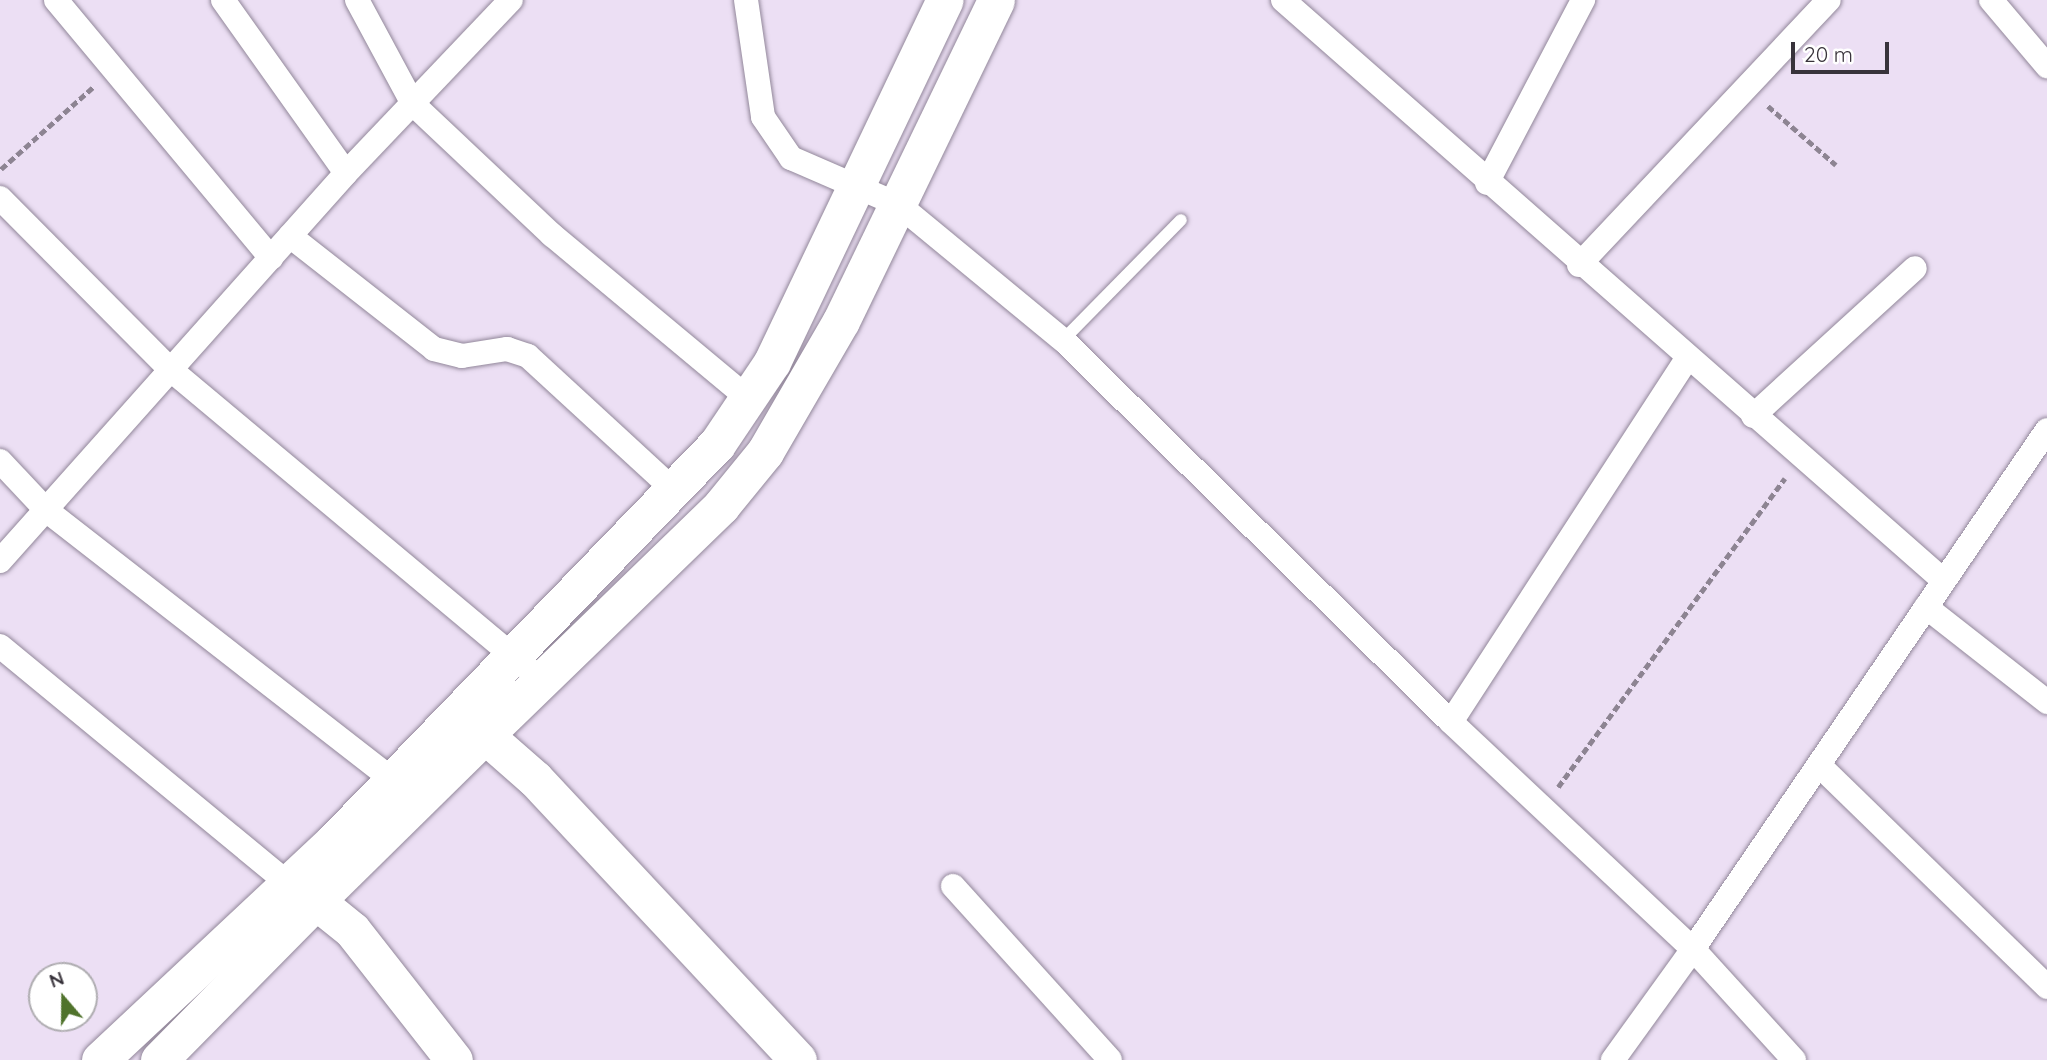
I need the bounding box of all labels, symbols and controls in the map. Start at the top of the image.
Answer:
scale bar [1795,28,1893,72]
text: 20 m [1804,41,1853,67]
north arrow [28,962,98,1032]
text: N [46,965,67,993]

